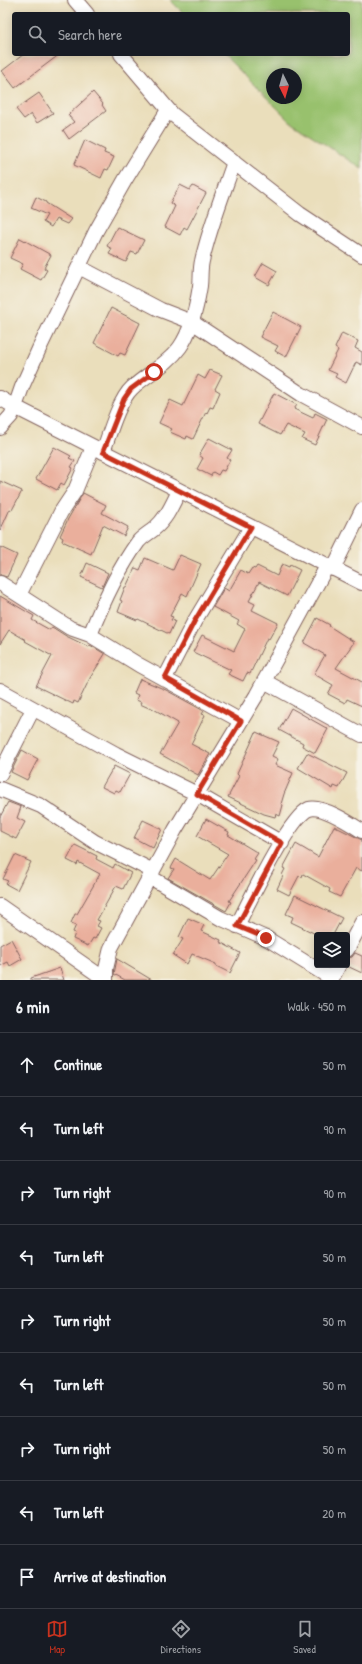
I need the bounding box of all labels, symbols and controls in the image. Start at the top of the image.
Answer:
search box [12,12,350,56]
icon: search [26,23,48,45]
text: Search here [58,24,122,45]
north arrow [266,68,302,104]
route start [145,363,163,381]
route end [257,929,275,947]
map controls [314,932,350,968]
button: layers [314,932,350,968]
text: 6 min [16,995,50,1018]
text: Walk · 450 m [287,997,346,1015]
icon: ahead [16,1054,38,1076]
text: Continue [54,1054,102,1075]
text: 50 m [323,1056,346,1074]
icon: left [16,1118,38,1140]
text: Turn left [54,1118,104,1139]
text: 90 m [324,1120,346,1138]
icon: right [16,1182,38,1204]
text: Turn right [54,1182,110,1203]
text: 90 m [324,1184,346,1202]
icon: left [16,1246,38,1268]
text: Turn left [54,1246,104,1267]
text: 50 m [323,1248,346,1266]
icon: right [16,1310,38,1332]
text: Turn right [54,1310,110,1331]
text: 50 m [323,1312,346,1330]
icon: left [16,1374,38,1396]
text: Turn left [54,1374,104,1395]
text: 50 m [323,1376,346,1394]
icon: right [16,1438,38,1460]
text: Turn right [54,1438,110,1459]
text: 50 m [323,1440,346,1458]
icon: left [16,1502,38,1524]
text: Turn left [54,1502,104,1523]
text: 20 m [322,1504,346,1522]
icon: arrive [16,1566,38,1588]
text: Arrive at destination [54,1566,166,1587]
tab: Map [46,1618,68,1656]
tab: Directions [161,1618,201,1656]
tab: Saved [293,1618,316,1656]

